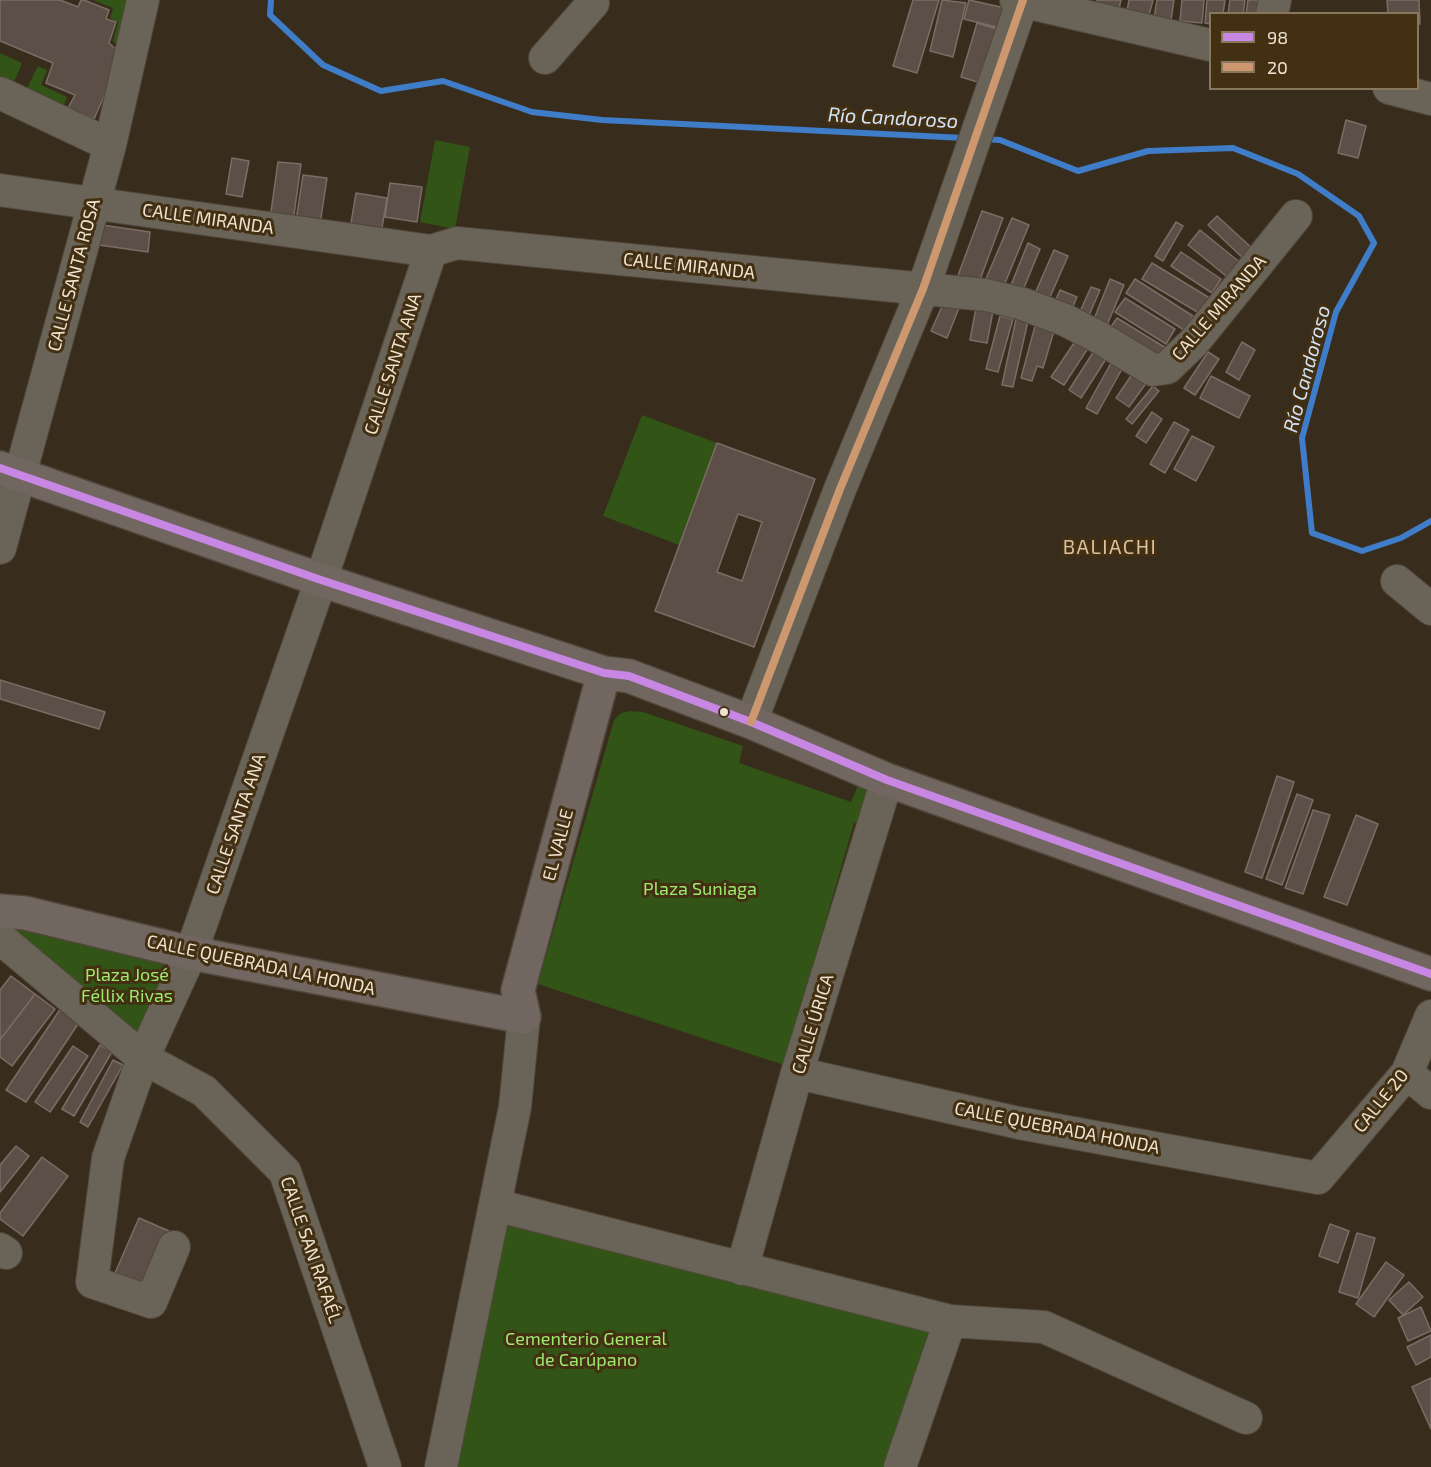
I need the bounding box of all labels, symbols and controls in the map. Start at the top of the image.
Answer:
legend [1209,12,1419,90]
text: 98 [1267,26,1288,48]
text: 20 [1267,56,1288,78]
water label: Río Candoroso [827,103,959,133]
street label: CALLE SANTA ROSA [43,196,105,354]
street label: CALLE MIRANDA [141,199,275,239]
street label: CALLE MIRANDA [622,248,756,284]
street label: CALLE MIRANDA [1167,251,1271,365]
street label: CALLE SANTA ANA [360,290,426,438]
water label: Río Candoroso [1279,303,1335,435]
district label: BALIACHI [1063,535,1157,559]
unlabelled marker [718,706,730,718]
street label: CALLE SANTA ANA [202,751,270,897]
street label: EL VALLE [538,807,578,883]
park label: Plaza Suniaga [643,878,757,900]
street label: CALLE QUEBRADA LA HONDA [145,930,377,1000]
park label: Plaza José Féllix Rivas [81,964,173,1006]
street label: CALLE ÚRICA [788,971,838,1077]
street label: CALLE 20 [1349,1065,1413,1137]
street label: CALLE QUEBRADA HONDA [953,1098,1161,1158]
street label: CALLE SAN RAFAÉL [276,1174,346,1326]
park label: Cementerio General de Carúpano [505,1328,667,1370]

